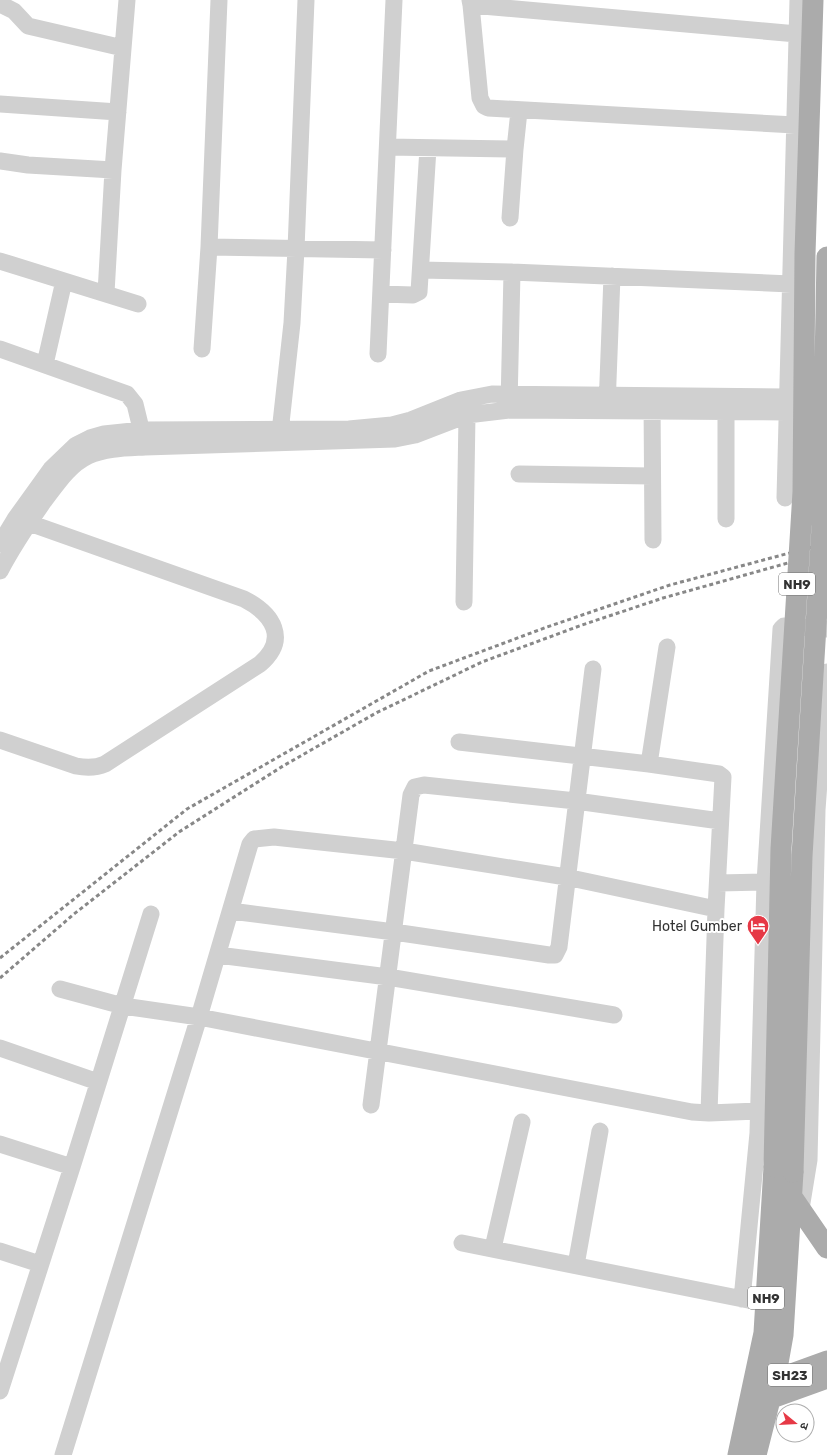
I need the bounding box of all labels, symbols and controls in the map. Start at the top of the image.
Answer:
road number: NH9 [779,573,815,595]
hotel icon: Hotel Gumber [745,913,771,946]
place label: Hotel Gumber [652,918,743,935]
road number: NH9 [748,1287,784,1309]
road number: SH23 [768,1364,812,1386]
north arrow [775,1403,815,1443]
text: उ [797,1421,811,1432]

